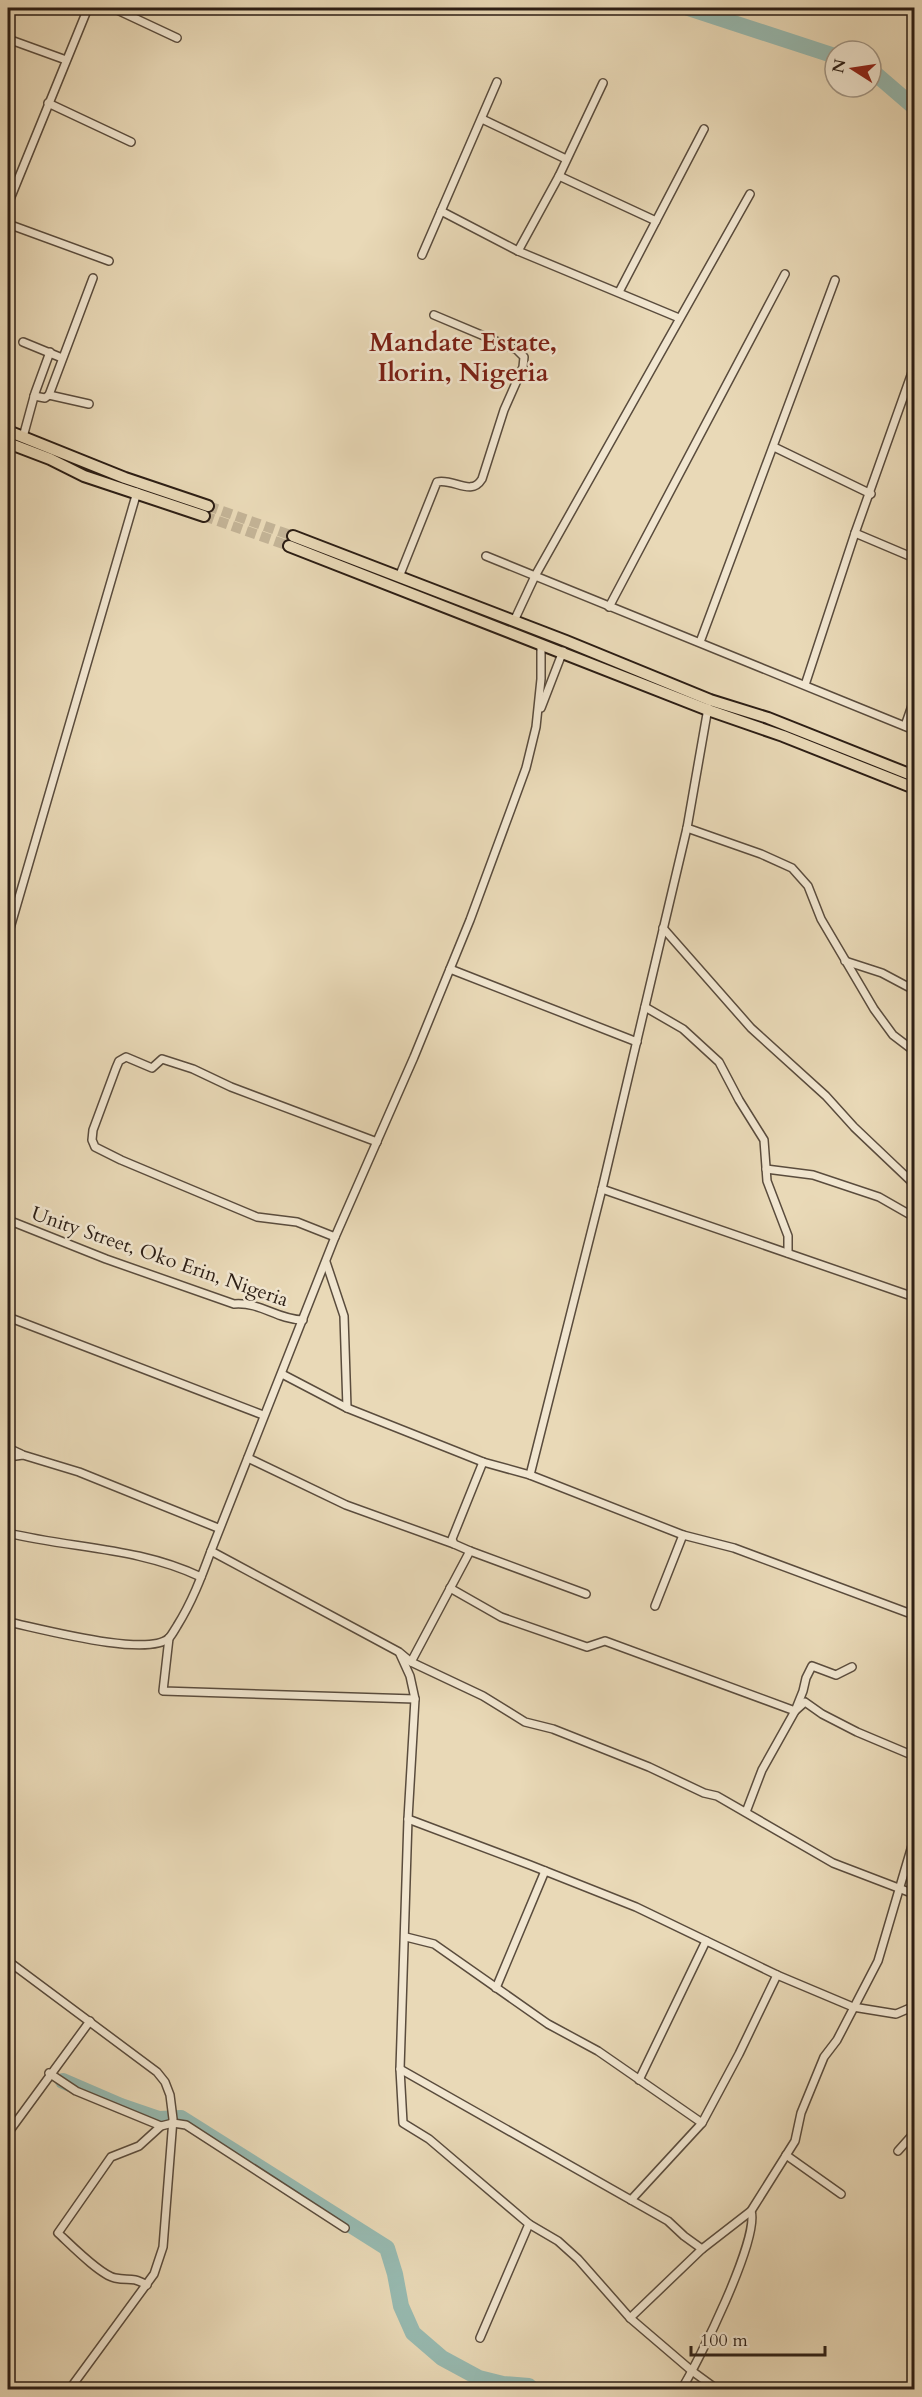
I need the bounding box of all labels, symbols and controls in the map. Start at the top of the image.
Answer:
north arrow [823,39,883,99]
text: N [827,57,852,75]
district label: Mandate Estate, Ilorin, Nigeria [369,325,557,390]
street label: Unity Street, Oko Erin, Nigeria [28,1200,292,1313]
scale bar [691,2319,824,2357]
text: 100 m [700,2328,748,2353]

